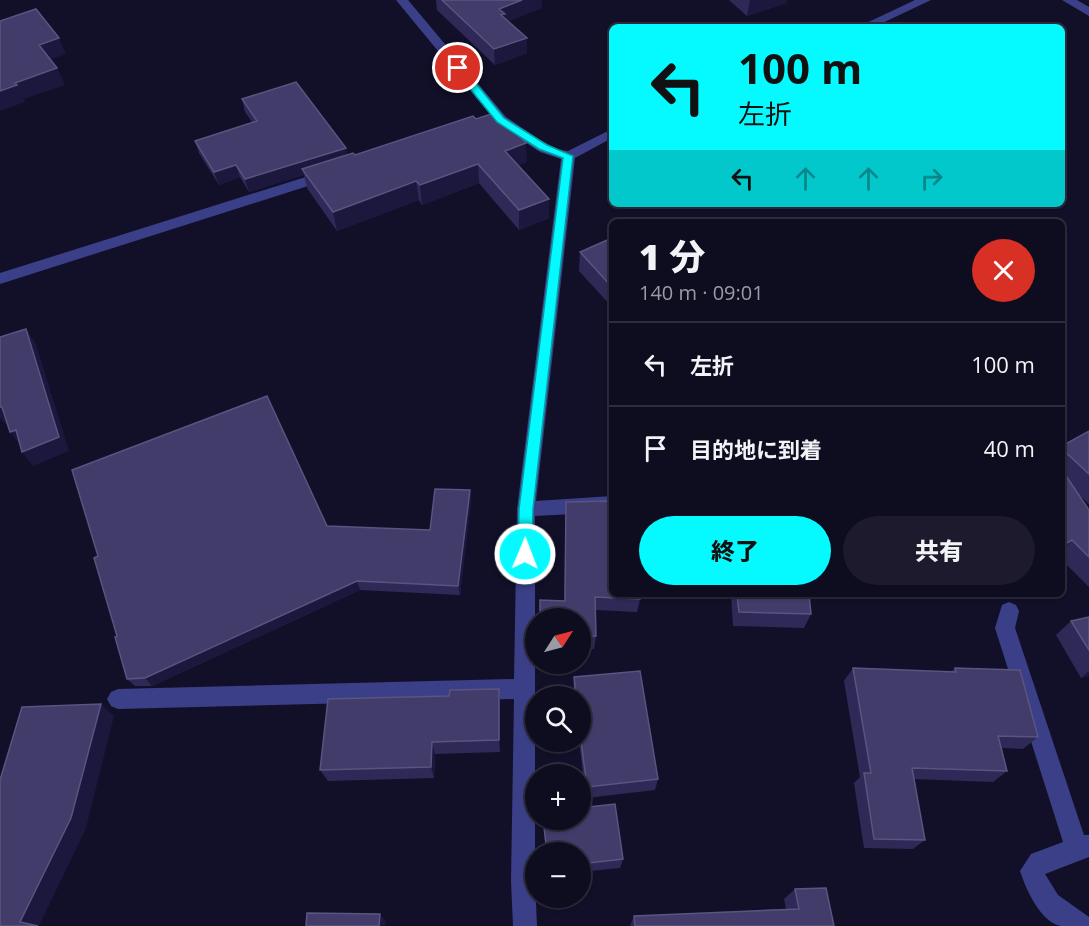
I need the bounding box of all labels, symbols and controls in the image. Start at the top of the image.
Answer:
text: 100 m [738,39,862,96]
pin [432,42,483,93]
icon: left [639,48,717,126]
icon: arrive [441,51,474,84]
text: 左折 [738,95,792,132]
icon: left [726,162,759,195]
icon: ahead [789,162,822,195]
icon: ahead [852,162,885,195]
icon: right [915,162,948,195]
text: 1 分 [639,232,705,281]
button: close [972,239,1035,302]
text: 140 m · 09:01 [639,279,764,306]
icon: left [639,348,672,381]
text: 100 m [971,349,1035,379]
text: 左折 [690,350,734,380]
icon: arrive [639,432,672,465]
text: 40 m [984,433,1035,463]
text: 目的地に到着 [690,434,822,464]
button: 終了 [639,516,831,585]
button: 共有 [843,516,1035,585]
position arrow [493,522,557,586]
north arrow [525,608,591,674]
map controls [525,608,591,908]
button: search [525,686,591,752]
button: + [525,764,591,830]
button: − [525,842,591,908]

